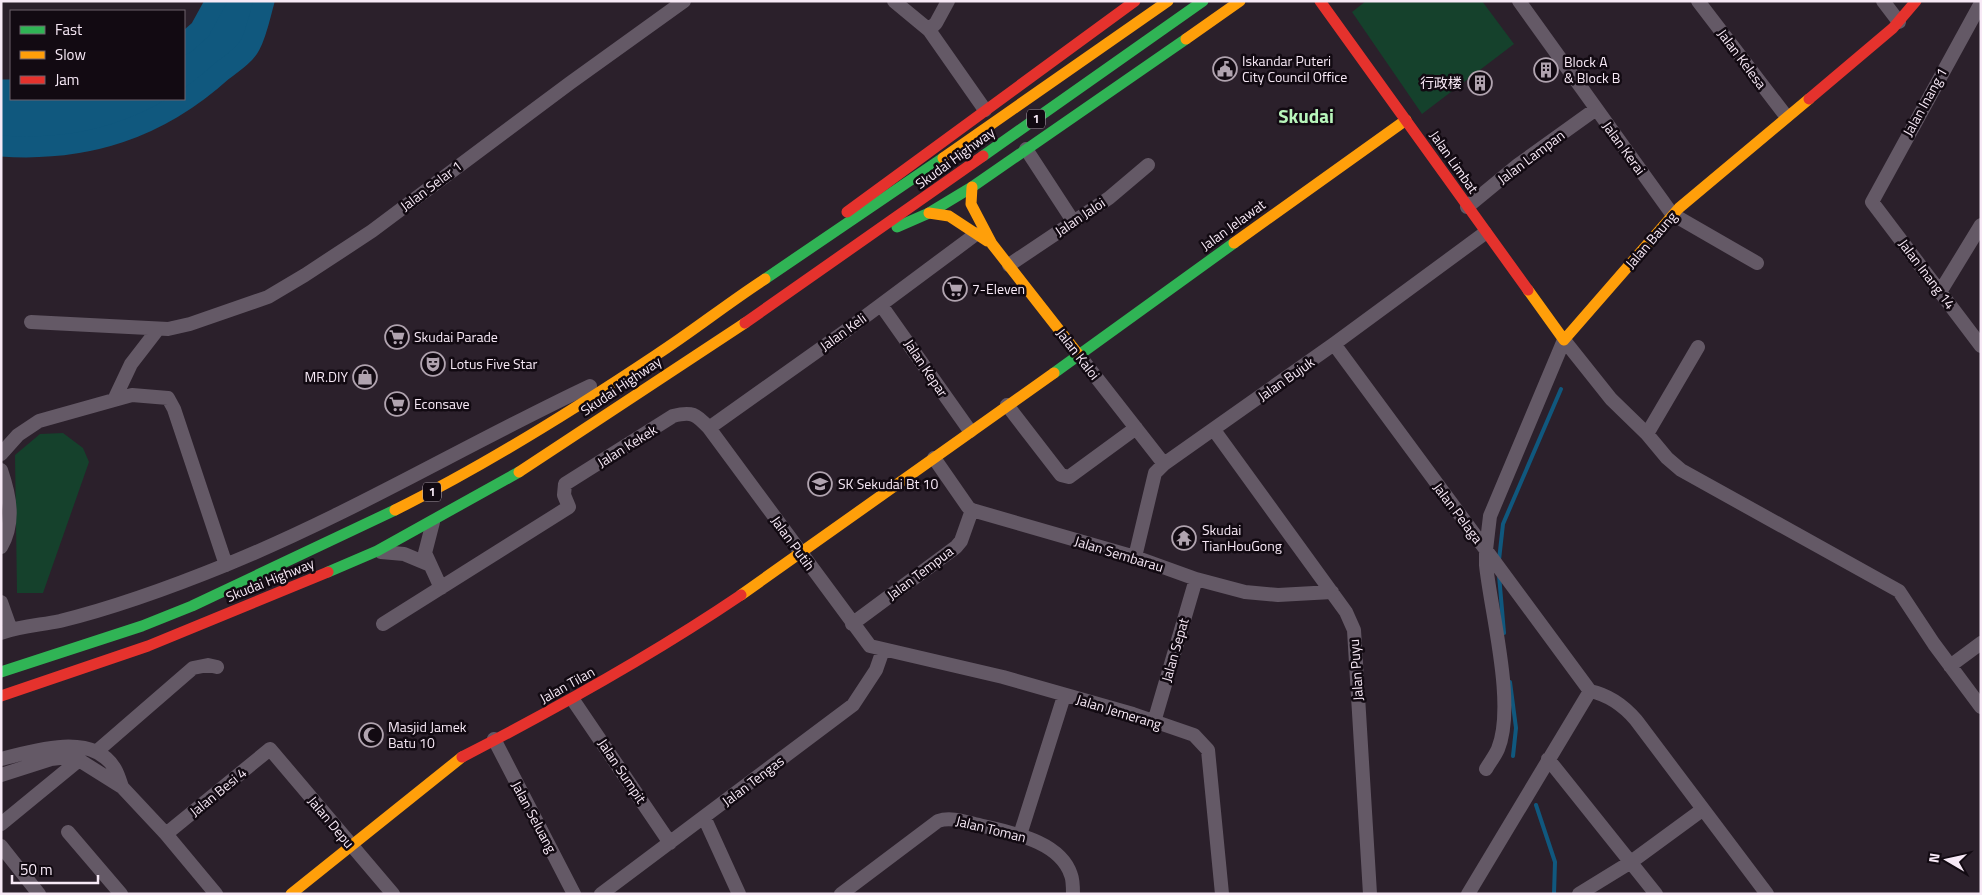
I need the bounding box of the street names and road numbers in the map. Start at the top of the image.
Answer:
street label: Jalan Kelesa [1713,24,1772,93]
street label: Jalan Inang 1 [1897,64,1952,140]
road number: 1 [1027,110,1045,128]
street label: Jalan Kerai [1598,117,1651,179]
street label: Skudai Highway [911,121,999,194]
street label: Jalan Lampan [1493,124,1569,189]
street label: Jalan Limbat [1425,126,1484,198]
street label: Jalan Selar 1 [395,155,466,216]
street label: Jalan Jaloi [1050,192,1109,241]
street label: Jalan Jelawat [1196,194,1270,255]
street label: Jalan Baung [1620,206,1681,273]
street label: Jalan Inang 14 [1894,234,1961,313]
street label: Jalan Keli [815,308,870,356]
street label: Jalan Kaloi [1051,323,1105,384]
street label: Jalan Kepar [899,335,954,401]
street label: Skudai Highway [576,351,666,421]
street label: Jalan Bujuk [1253,351,1319,406]
street label: Jalan Kekek [593,419,661,472]
street label: Jalan Pelaga [1428,478,1488,548]
road number: 1 [423,482,441,502]
street label: Jalan Putih [766,511,820,574]
street label: Jalan Sembarau [1072,530,1166,577]
street label: Jalan Tempua [882,541,957,605]
street label: Skudai Highway [222,552,317,607]
street label: Jalan Sepat [1155,615,1194,684]
street label: Jalan Puyu [1343,638,1368,702]
street label: Jalan Tilan [535,661,598,708]
street label: Jalan Jemerang [1074,689,1164,734]
street label: Jalan Sumpit [593,734,652,807]
street label: Jalan Tengas [717,750,788,811]
street label: Jalan Besi 4 [185,762,251,821]
street label: Jalan Seluang [507,777,562,857]
street label: Jalan Depu [303,791,360,852]
street label: Jalan Toman [954,810,1028,847]

